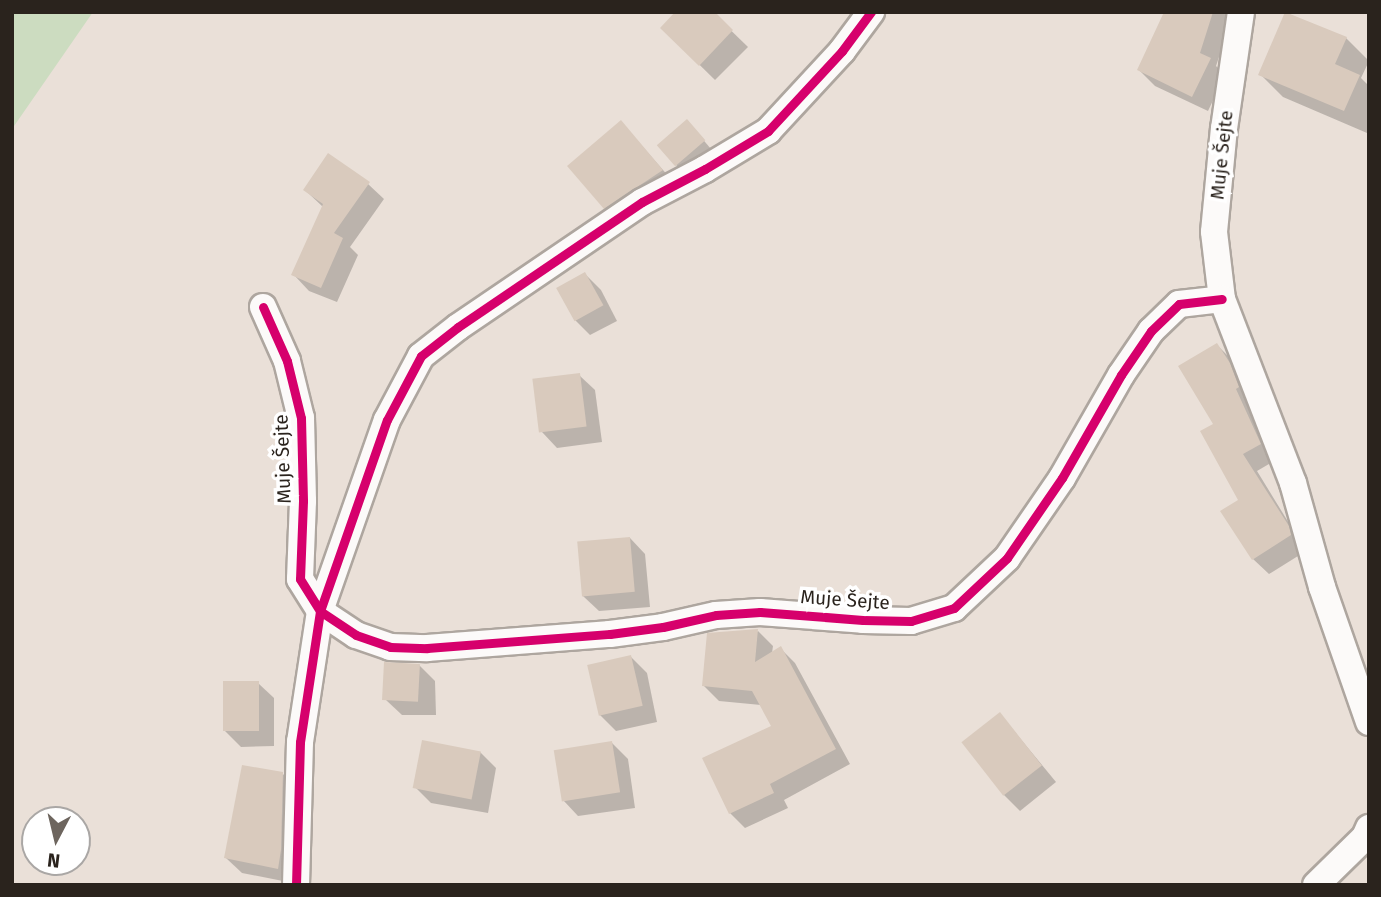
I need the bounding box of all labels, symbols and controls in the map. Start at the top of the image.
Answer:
street label: Muje Šejte [1206,109,1238,201]
street label: Muje Šejte [270,414,296,504]
street label: Muje Šejte [800,586,890,614]
north arrow [21,806,91,876]
text: N [46,848,61,873]

